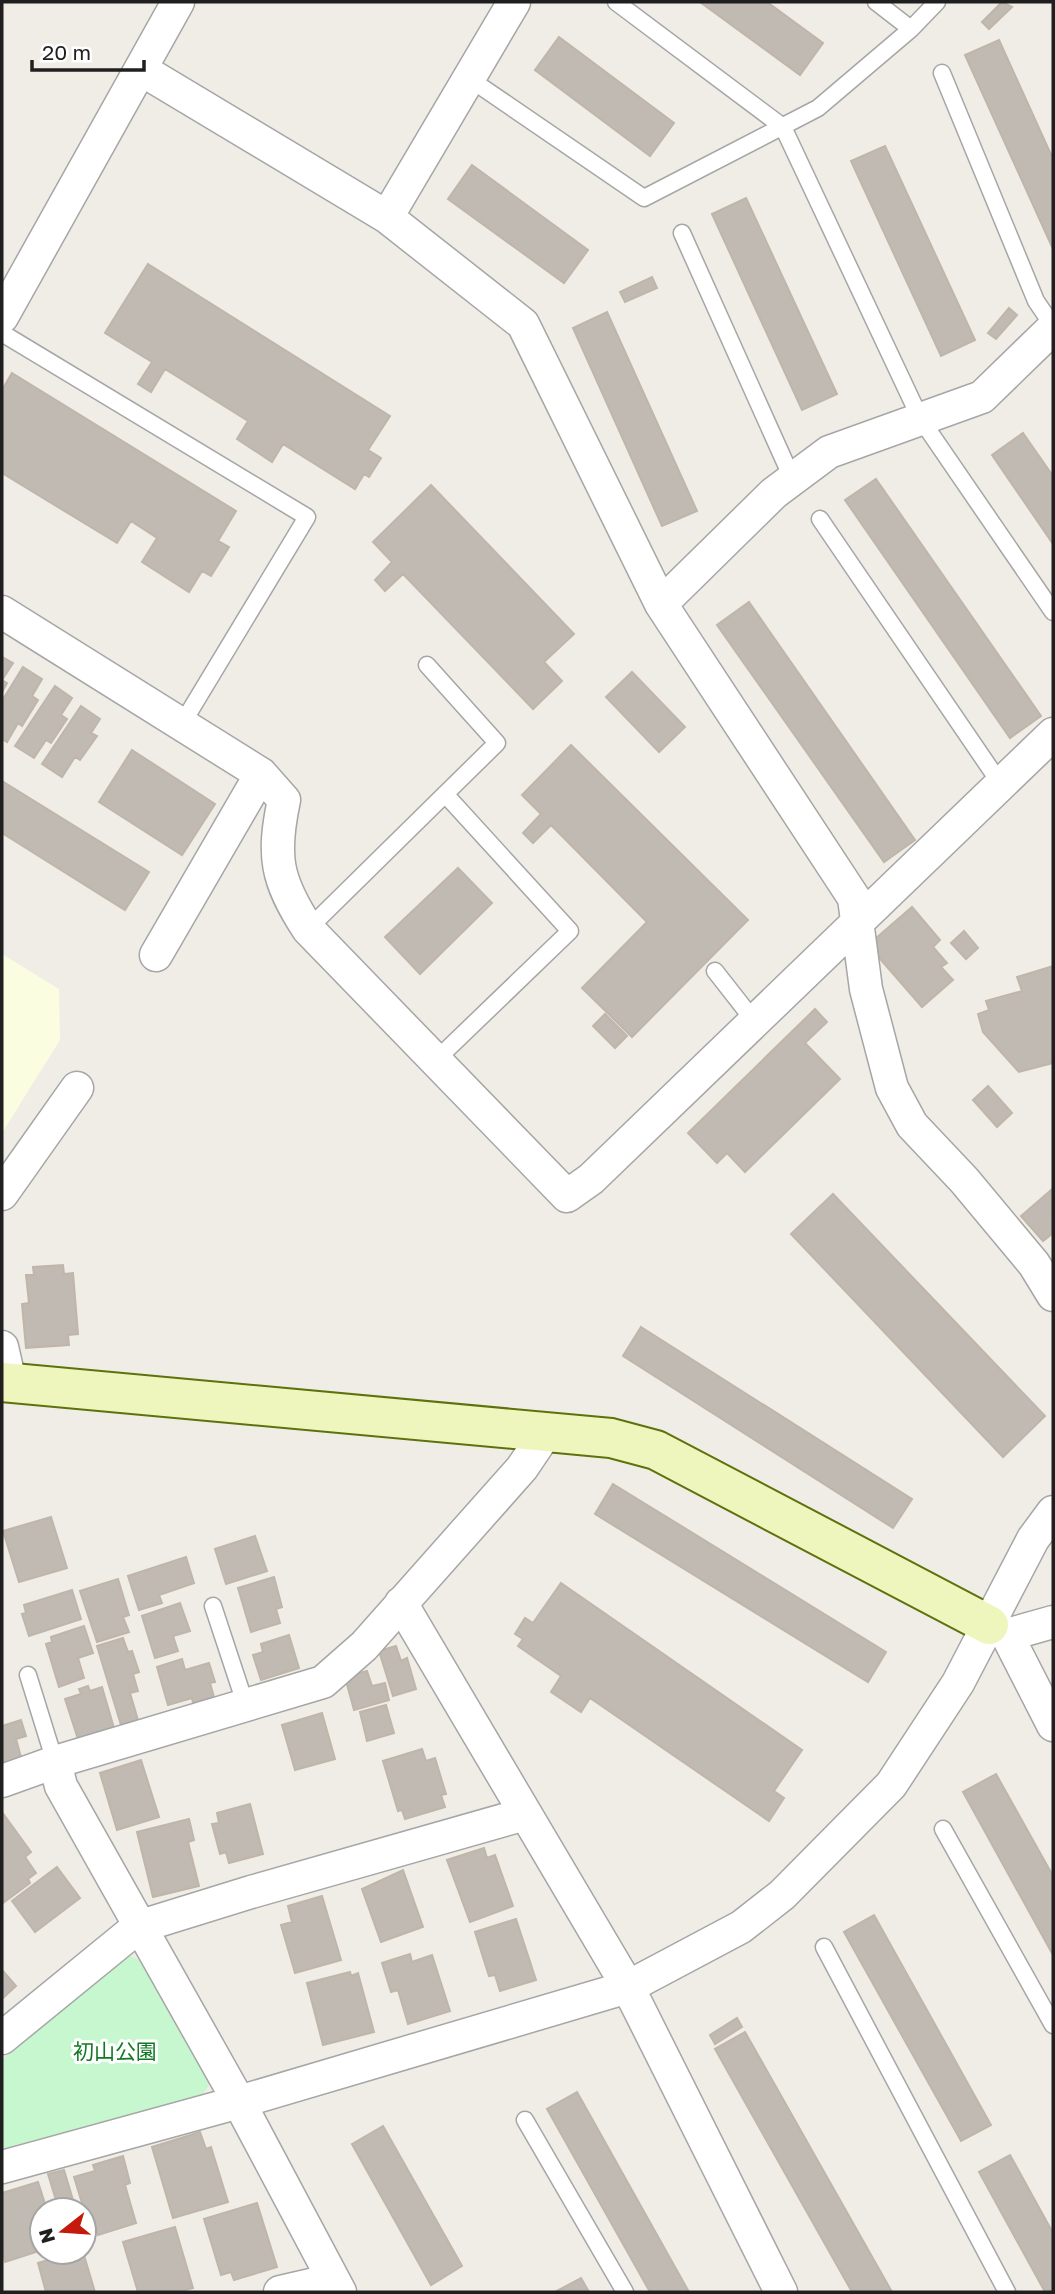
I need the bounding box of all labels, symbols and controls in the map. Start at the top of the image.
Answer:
scale bar [32,28,144,72]
text: 20 m [42,39,91,65]
park label: 初山公園 [73,2038,157,2064]
north arrow [28,2196,98,2266]
text: N [33,2226,59,2246]

